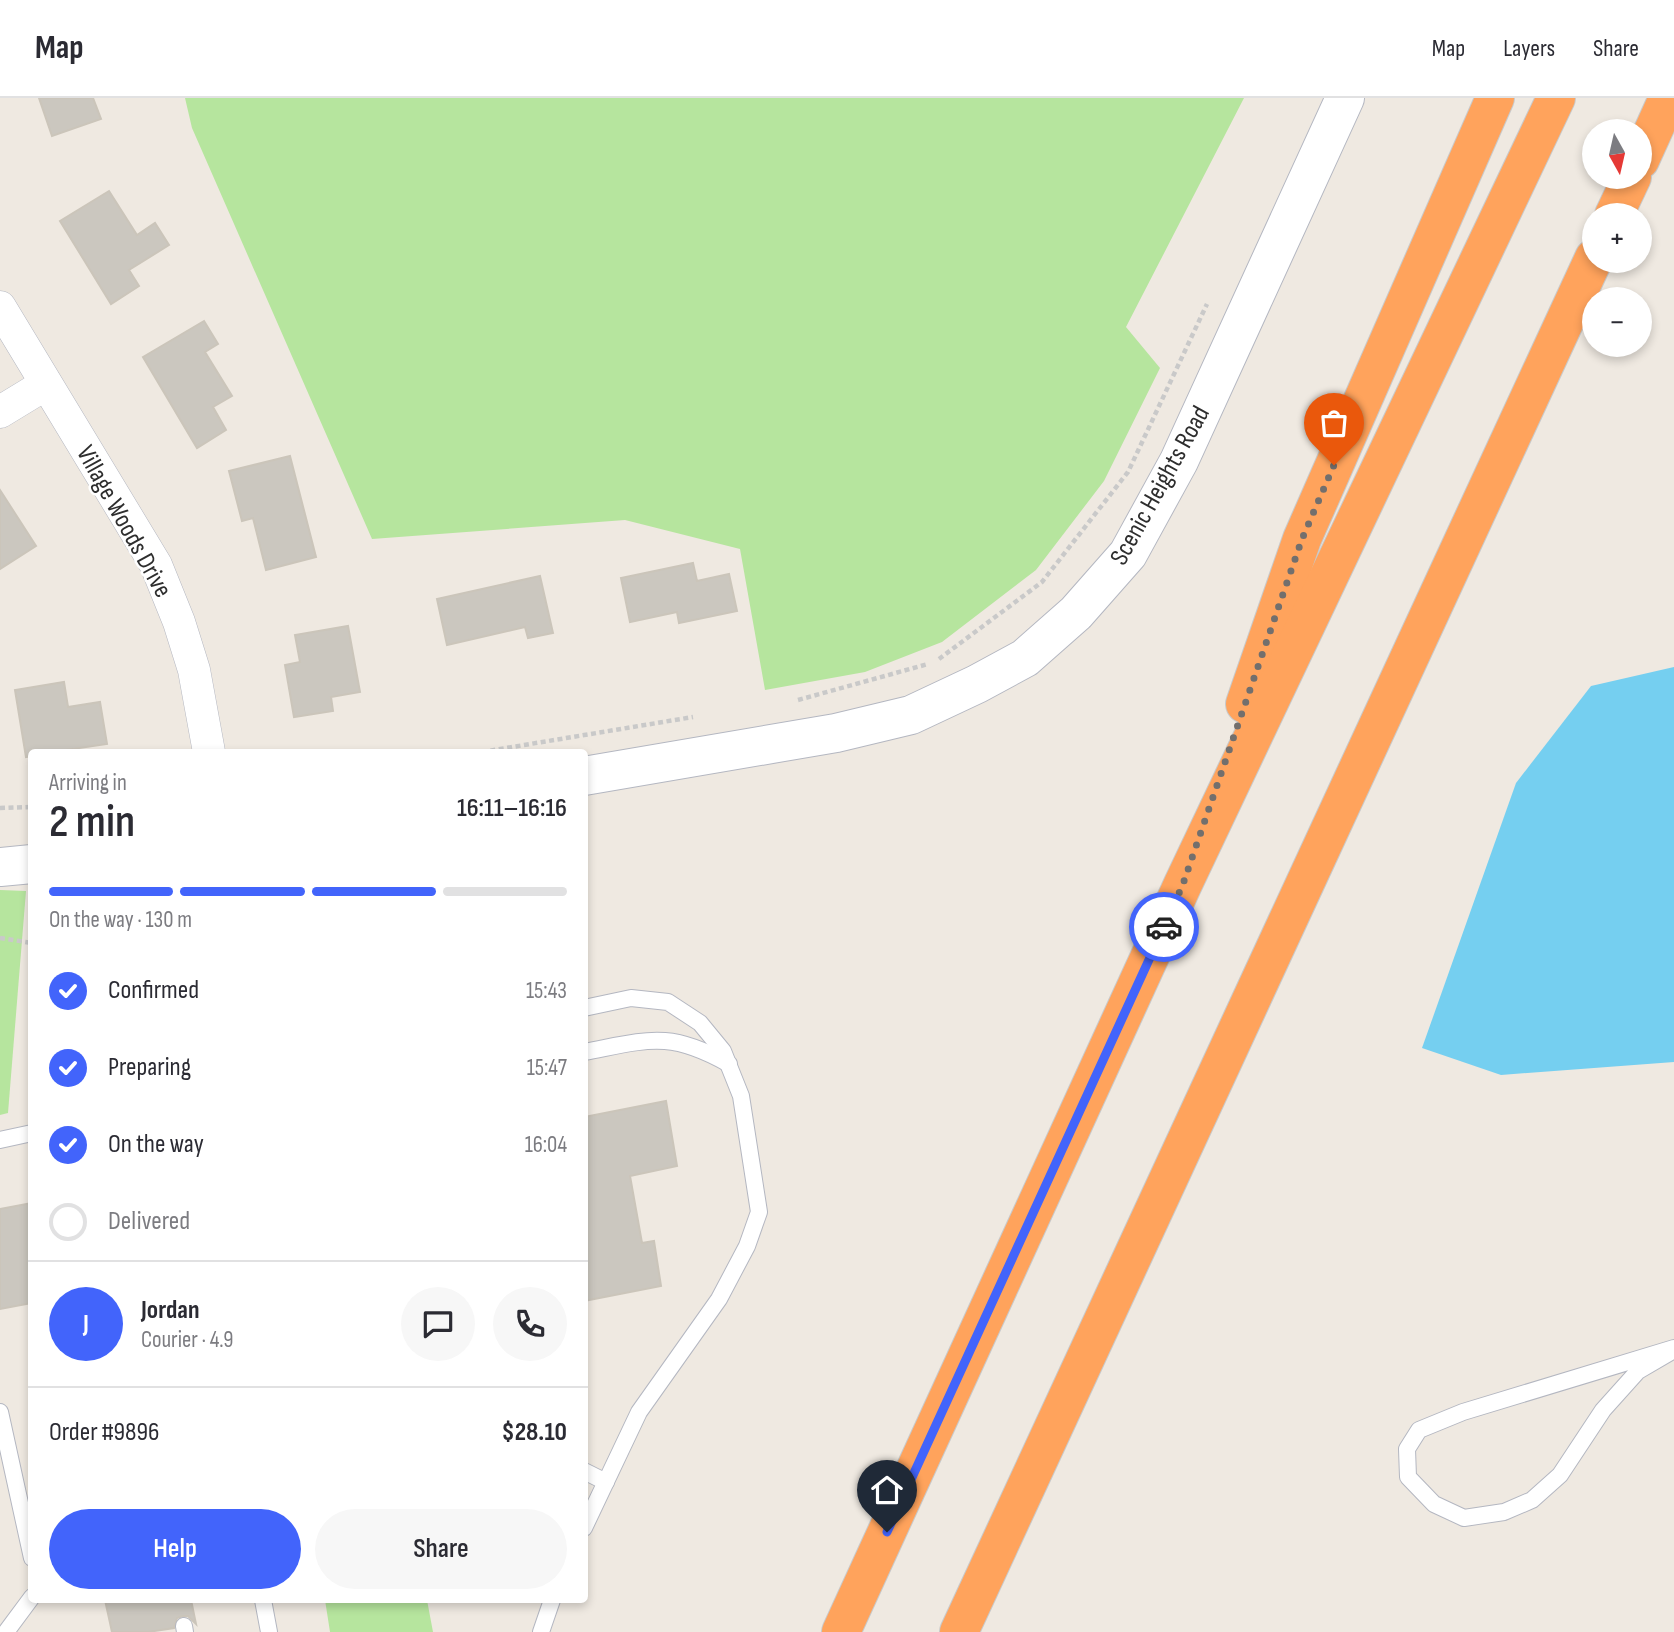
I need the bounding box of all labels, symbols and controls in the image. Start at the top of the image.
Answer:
text: Map [35,28,84,68]
text: Map [1432,34,1465,63]
text: Layers [1503,34,1555,63]
text: Share [1593,34,1639,63]
north arrow [1582,119,1652,189]
map controls [1582,119,1652,357]
button: + [1582,203,1652,273]
button: − [1582,287,1652,357]
pin [1304,393,1364,465]
street label: Scenic Heights Road [1104,401,1217,571]
icon: bag [1315,404,1353,442]
street label: Village Woods Drive [69,440,178,603]
text: Arriving in [49,769,127,797]
text: 16:11–16:16 [457,793,567,824]
text: 2 min [49,795,135,850]
courier [1129,892,1199,962]
text: On the way · 130 m [49,906,192,934]
icon: car [1145,908,1183,946]
icon: check [49,972,87,1010]
text: Confirmed [108,975,199,1006]
text: 15:43 [526,977,567,1005]
icon: check [49,1049,87,1087]
text: Preparing [108,1052,191,1083]
text: 15:47 [527,1054,567,1082]
icon: check [49,1126,87,1164]
text: On the way [108,1129,204,1160]
text: 16:04 [525,1131,567,1159]
text: Delivered [108,1206,190,1237]
button: chat [401,1287,475,1361]
button: phone [493,1287,567,1361]
text: Jordan [141,1295,199,1326]
text: J [83,1309,89,1340]
text: Courier · 4.9 [141,1326,233,1354]
text: Order #9896 [49,1417,159,1448]
text: $28.10 [501,1417,567,1448]
pin [857,1460,917,1532]
icon: home [868,1471,906,1509]
button: Help [49,1509,301,1589]
button: Share [315,1509,567,1589]

